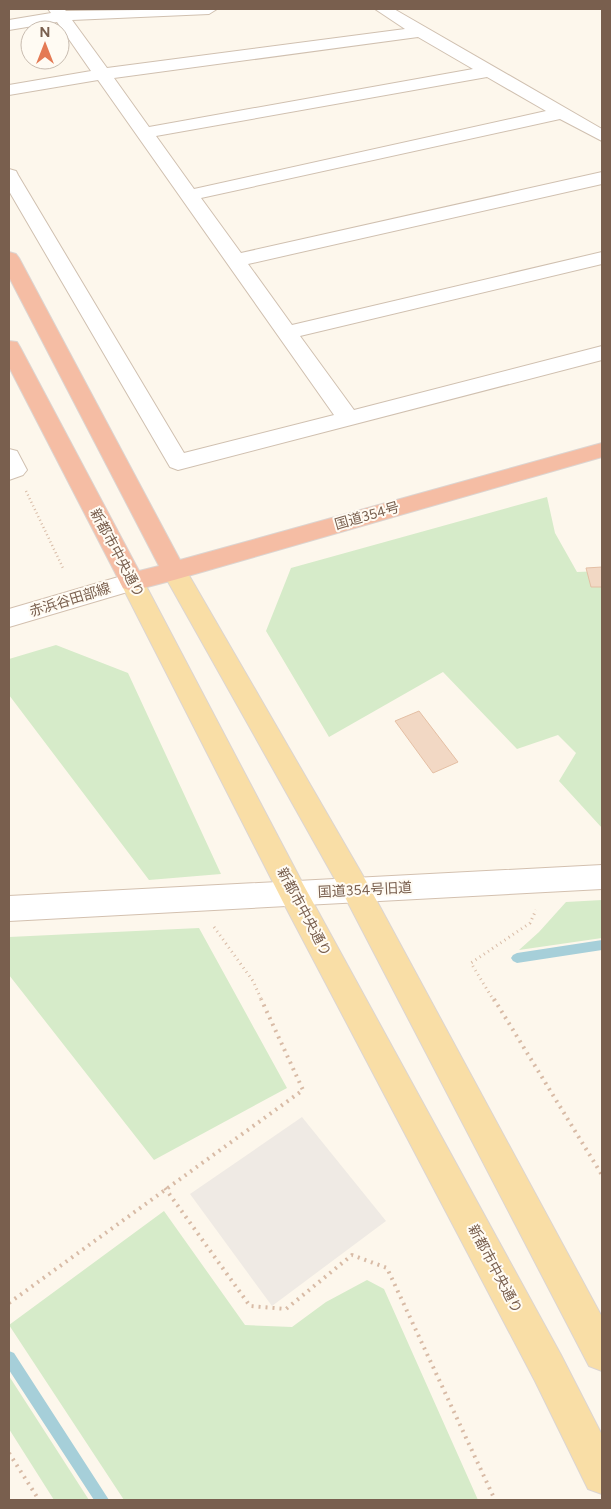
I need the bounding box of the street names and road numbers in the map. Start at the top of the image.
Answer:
street label: 国道354号 [333,499,401,533]
street label: 新都市中央通り [86,506,148,600]
street label: 赤浜谷田部線 [27,580,113,620]
street label: 新都市中央通り [273,865,335,959]
street label: 国道354号旧道 [317,879,413,901]
street label: 新都市中央通り [464,1222,526,1316]

